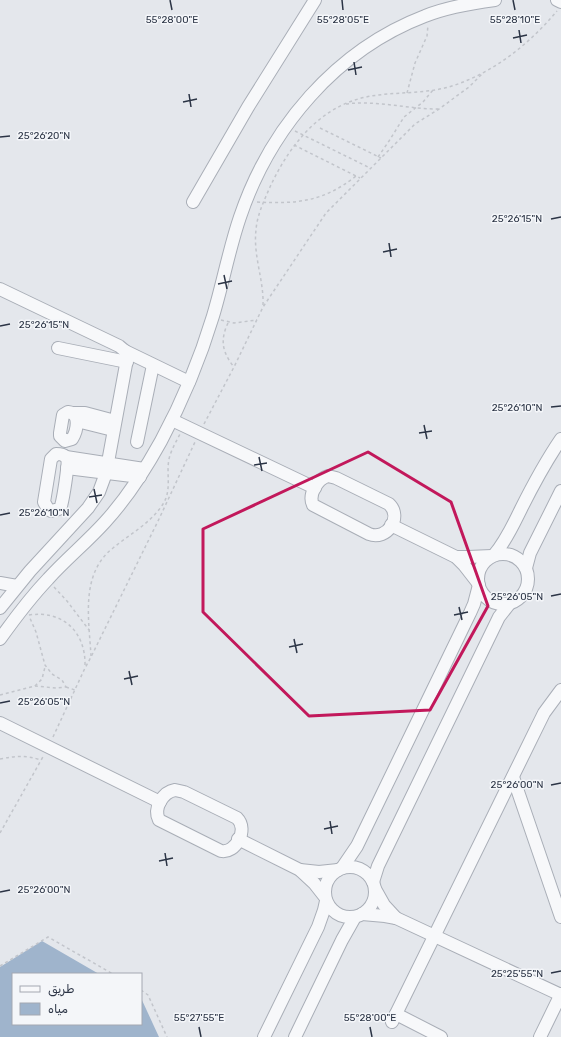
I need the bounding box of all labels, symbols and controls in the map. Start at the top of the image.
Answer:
text: 55°28'00"E [146,14,198,26]
text: 55°28'05"E [317,14,369,26]
text: 55°28'10"E [490,14,540,26]
text: 25°26'20"N [18,130,70,142]
text: 25°26'15"N [492,213,542,225]
text: 25°26'15"N [19,319,69,331]
text: 25°26'10"N [492,402,542,414]
text: 25°26'10"N [19,507,69,519]
text: 25°26'05"N [491,591,543,603]
text: 25°26'05"N [18,696,70,708]
text: 25°26'00"N [491,779,543,791]
text: 25°26'00"N [18,884,70,896]
text: 25°25'55"N [491,968,543,980]
legend [12,973,142,1025]
text: طريق [48,982,74,997]
text: مياه [48,1002,68,1016]
text: 55°27'55"E [174,1012,224,1024]
text: 55°28'00"E [344,1012,396,1024]

